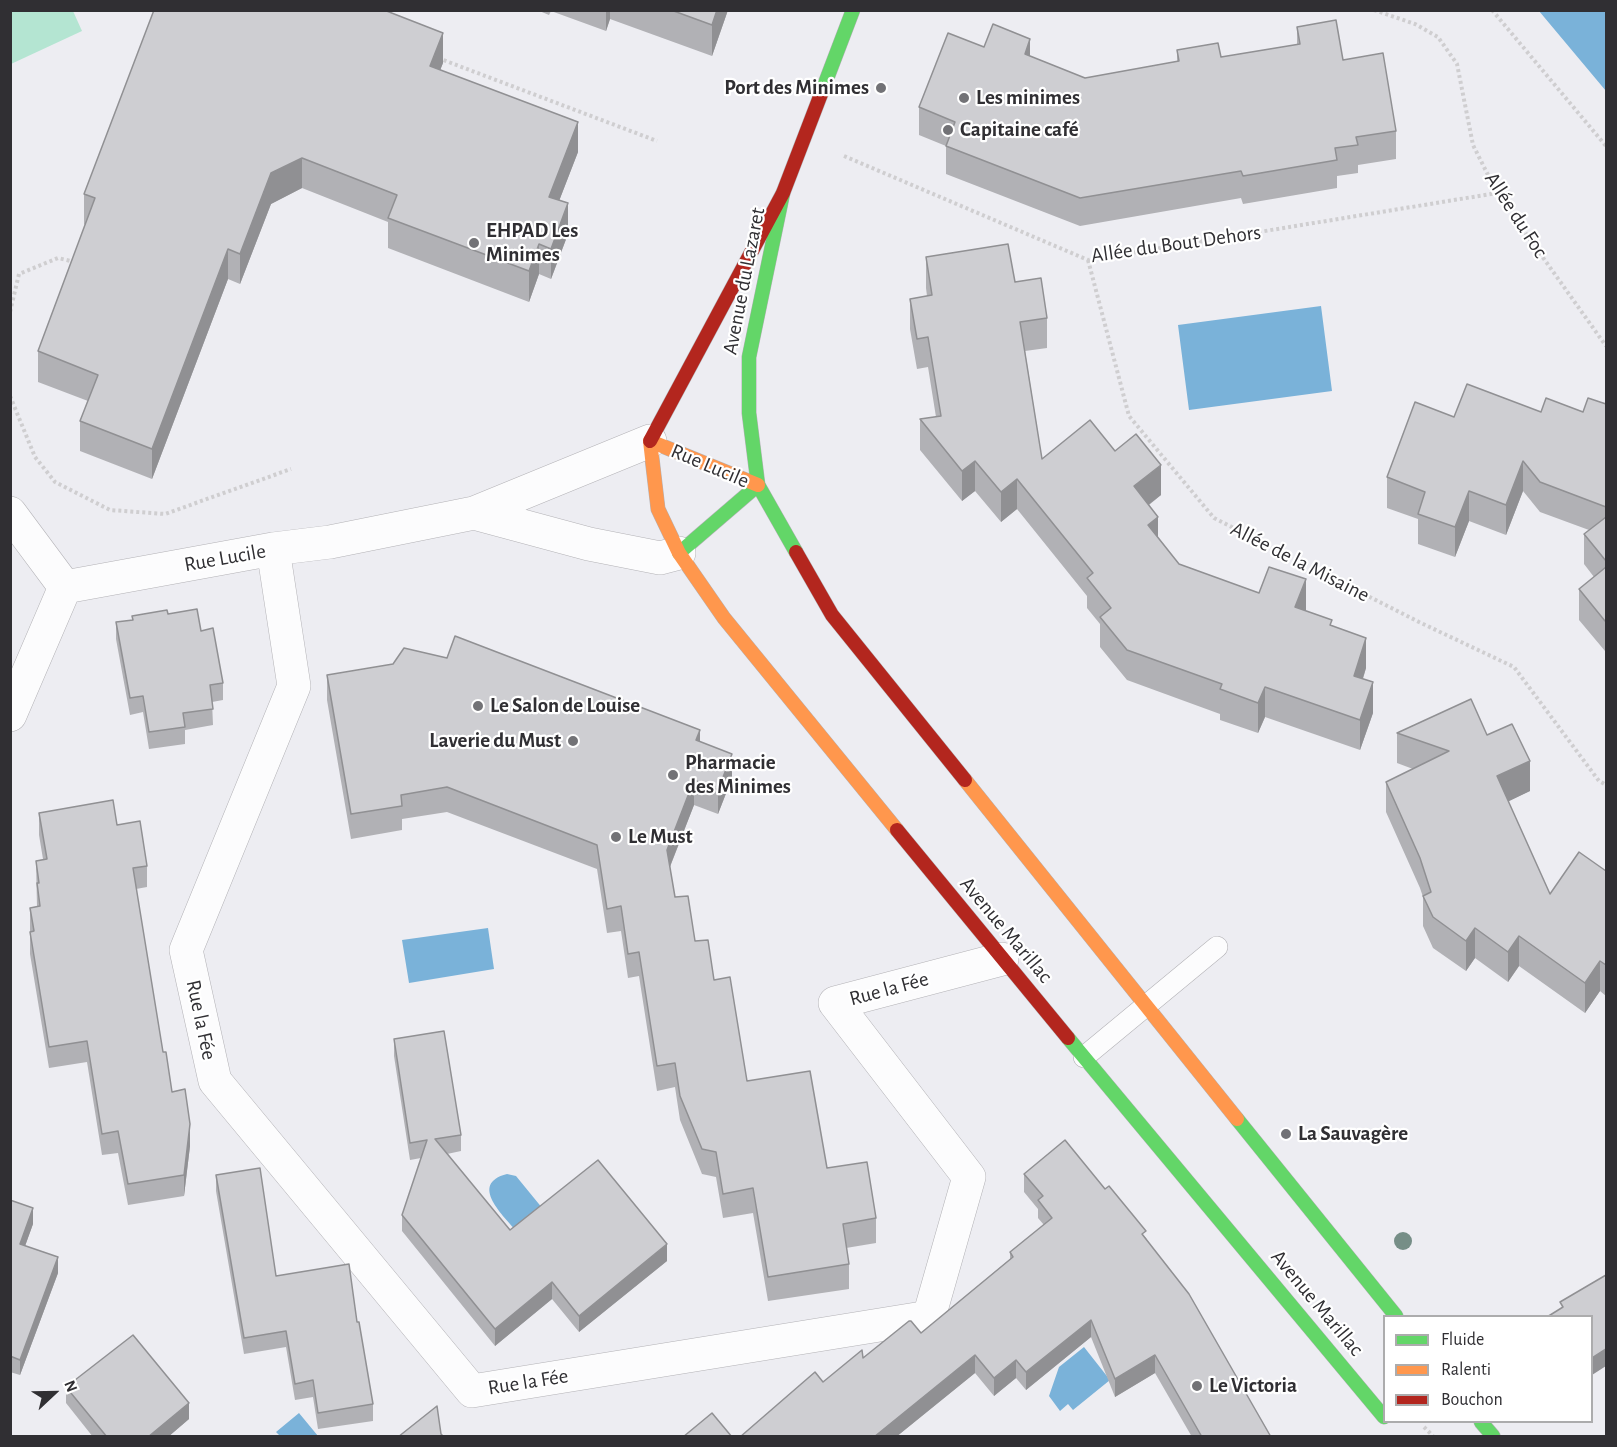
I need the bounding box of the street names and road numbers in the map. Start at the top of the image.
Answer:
street label: Allée du Foc [1479,167,1553,263]
street label: Avenue du Lazaret [717,205,771,357]
street label: Allée du Bout Dehors [1089,220,1263,268]
street label: Rue Lucile [667,438,753,494]
street label: Allée de la Misaine [1226,516,1374,608]
street label: Rue Lucile [182,538,268,578]
street label: Avenue Marillac [954,872,1058,988]
street label: Rue la Fée [847,966,931,1012]
street label: Rue la Fée [180,978,222,1062]
street label: Avenue Marillac [1265,1245,1369,1361]
street label: Rue la Fée [486,1363,570,1401]

